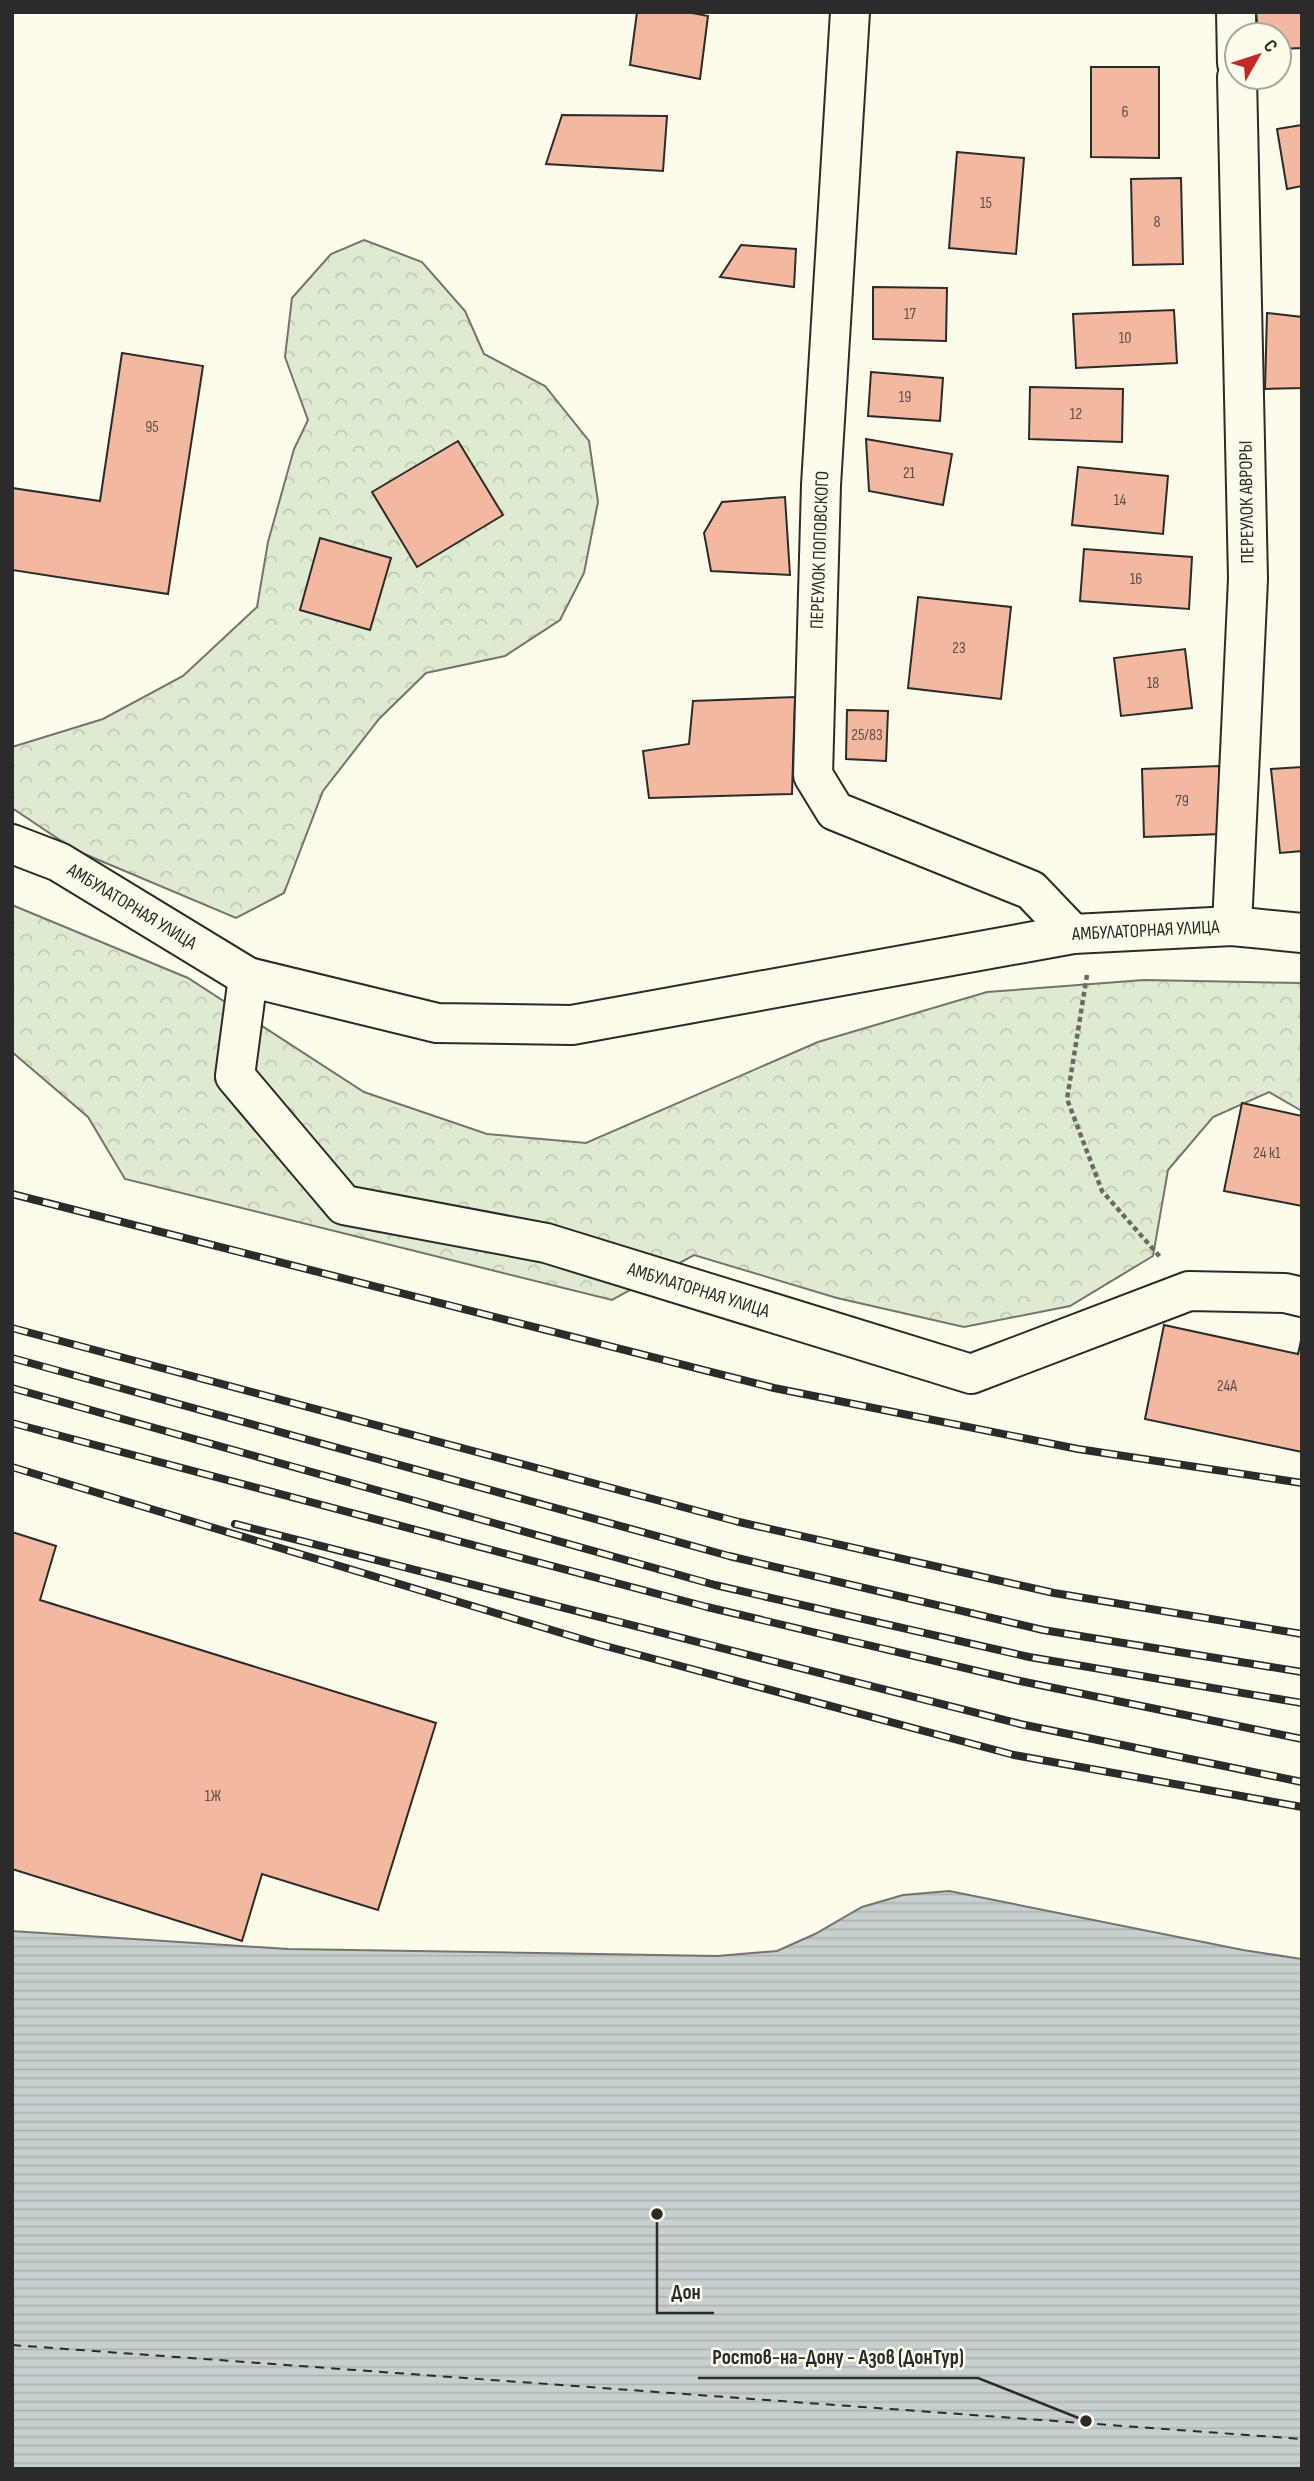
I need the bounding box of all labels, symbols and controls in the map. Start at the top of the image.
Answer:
north arrow [1223,21,1293,91]
text: С [1258,35,1282,57]
house number: 6 [1121,103,1129,122]
house number: 15 [980,194,992,213]
house number: 8 [1153,213,1161,232]
house number: 17 [904,305,917,324]
house number: 10 [1119,329,1131,348]
house number: 19 [899,388,911,407]
house number: 12 [1070,405,1082,424]
house number: 95 [145,418,159,437]
street label: ПЕРЕУЛОК АВРОРЫ [1234,440,1260,564]
house number: 21 [903,464,916,483]
street label: ПЕРЕУЛОК ПОПОВСКОГО [806,470,834,630]
house number: 14 [1114,491,1126,510]
house number: 16 [1130,570,1142,589]
house number: 23 [952,639,966,658]
house number: 18 [1147,674,1159,693]
house number: 25/83 [851,726,883,745]
house number: 79 [1175,792,1189,811]
street label: АМБУЛАТОРНАЯ УЛИЦА [62,858,202,955]
street label: АМБУЛАТОРНАЯ УЛИЦА [1070,915,1221,946]
house number: 24 к1 [1253,1144,1281,1163]
street label: АМБУЛАТОРНАЯ УЛИЦА [624,1257,773,1323]
house number: 24А [1217,1377,1237,1396]
house number: 1Ж [205,1787,222,1806]
callout: Дон [657,2271,714,2313]
text: Дон [671,2280,701,2305]
callout: Ростов-на-Дону - Азов (ДонТур) [698,2336,978,2378]
text: Ростов-на-Дону - Азов (ДонТур) [712,2345,964,2370]

